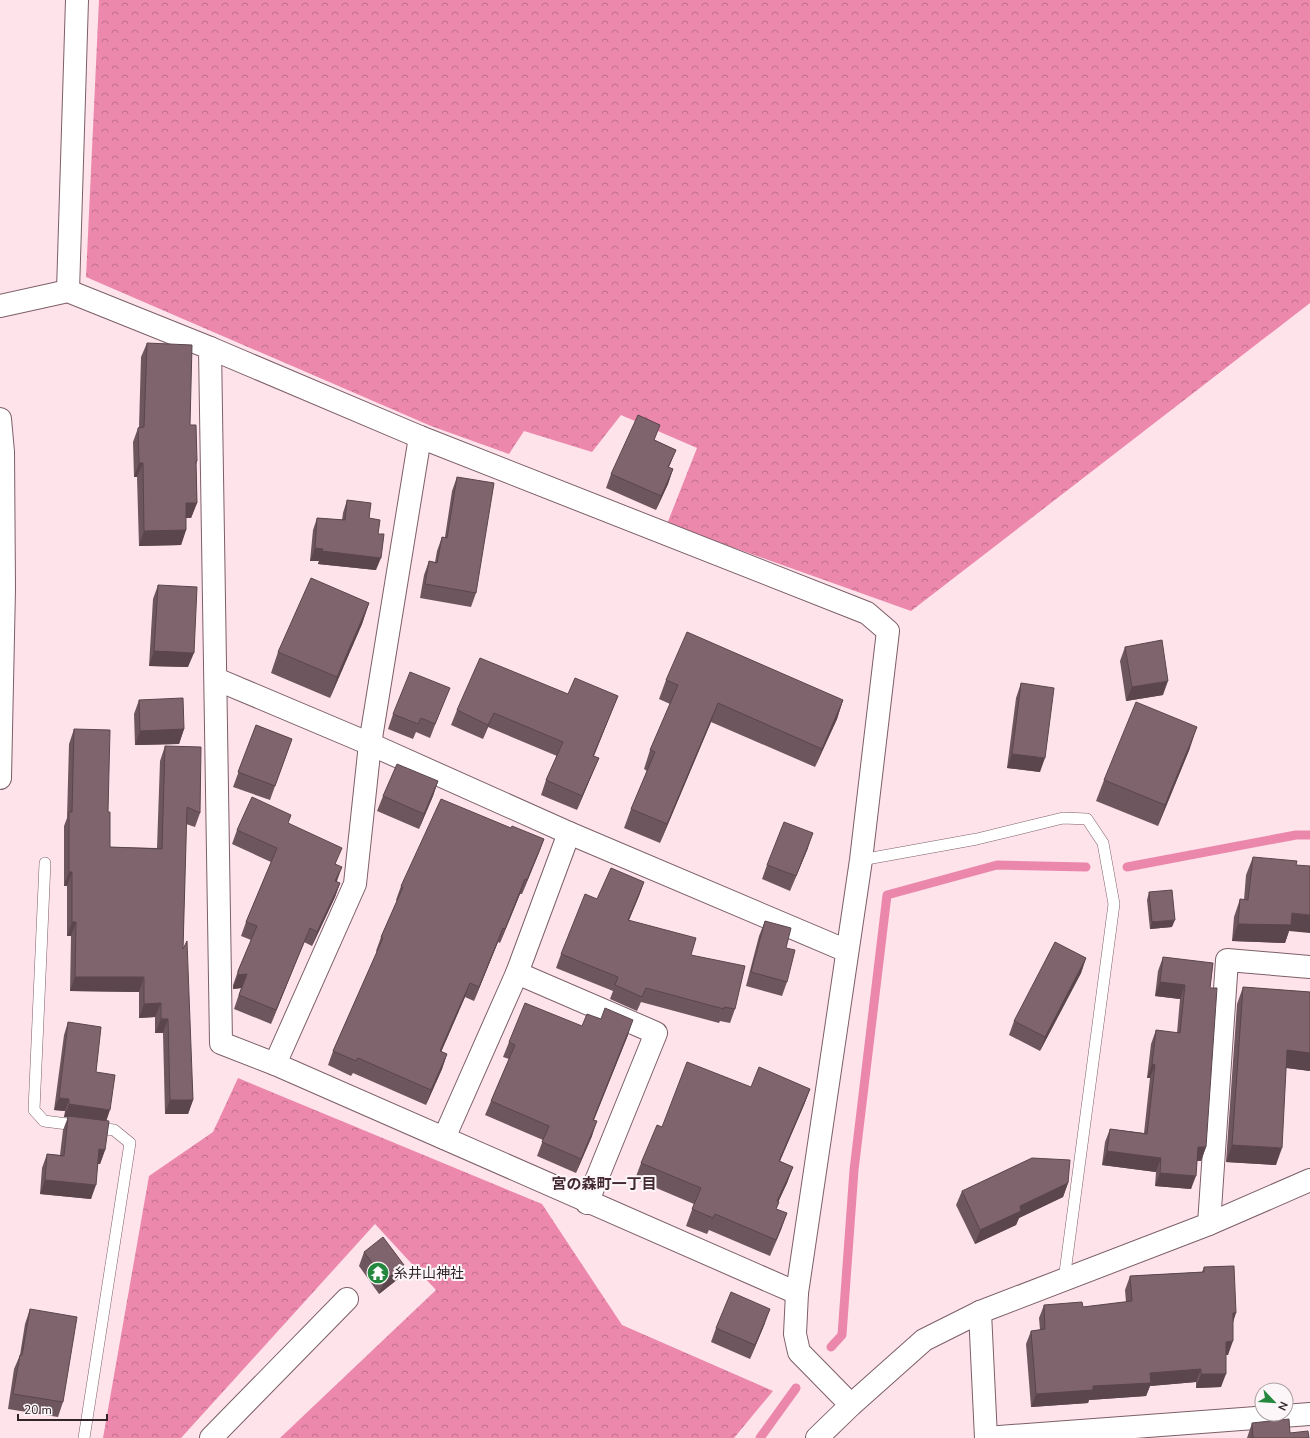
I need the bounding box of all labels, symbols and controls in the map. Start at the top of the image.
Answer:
district label: 宮の森町一丁目 [551,1174,657,1194]
temple icon: 糸井山神社 [365,1260,391,1286]
place label: 糸井山神社 [394,1264,464,1283]
north arrow [1254,1382,1294,1422]
scale bar [18,1396,107,1422]
text: N [1274,1399,1291,1413]
text: 20 m [24,1402,52,1418]

